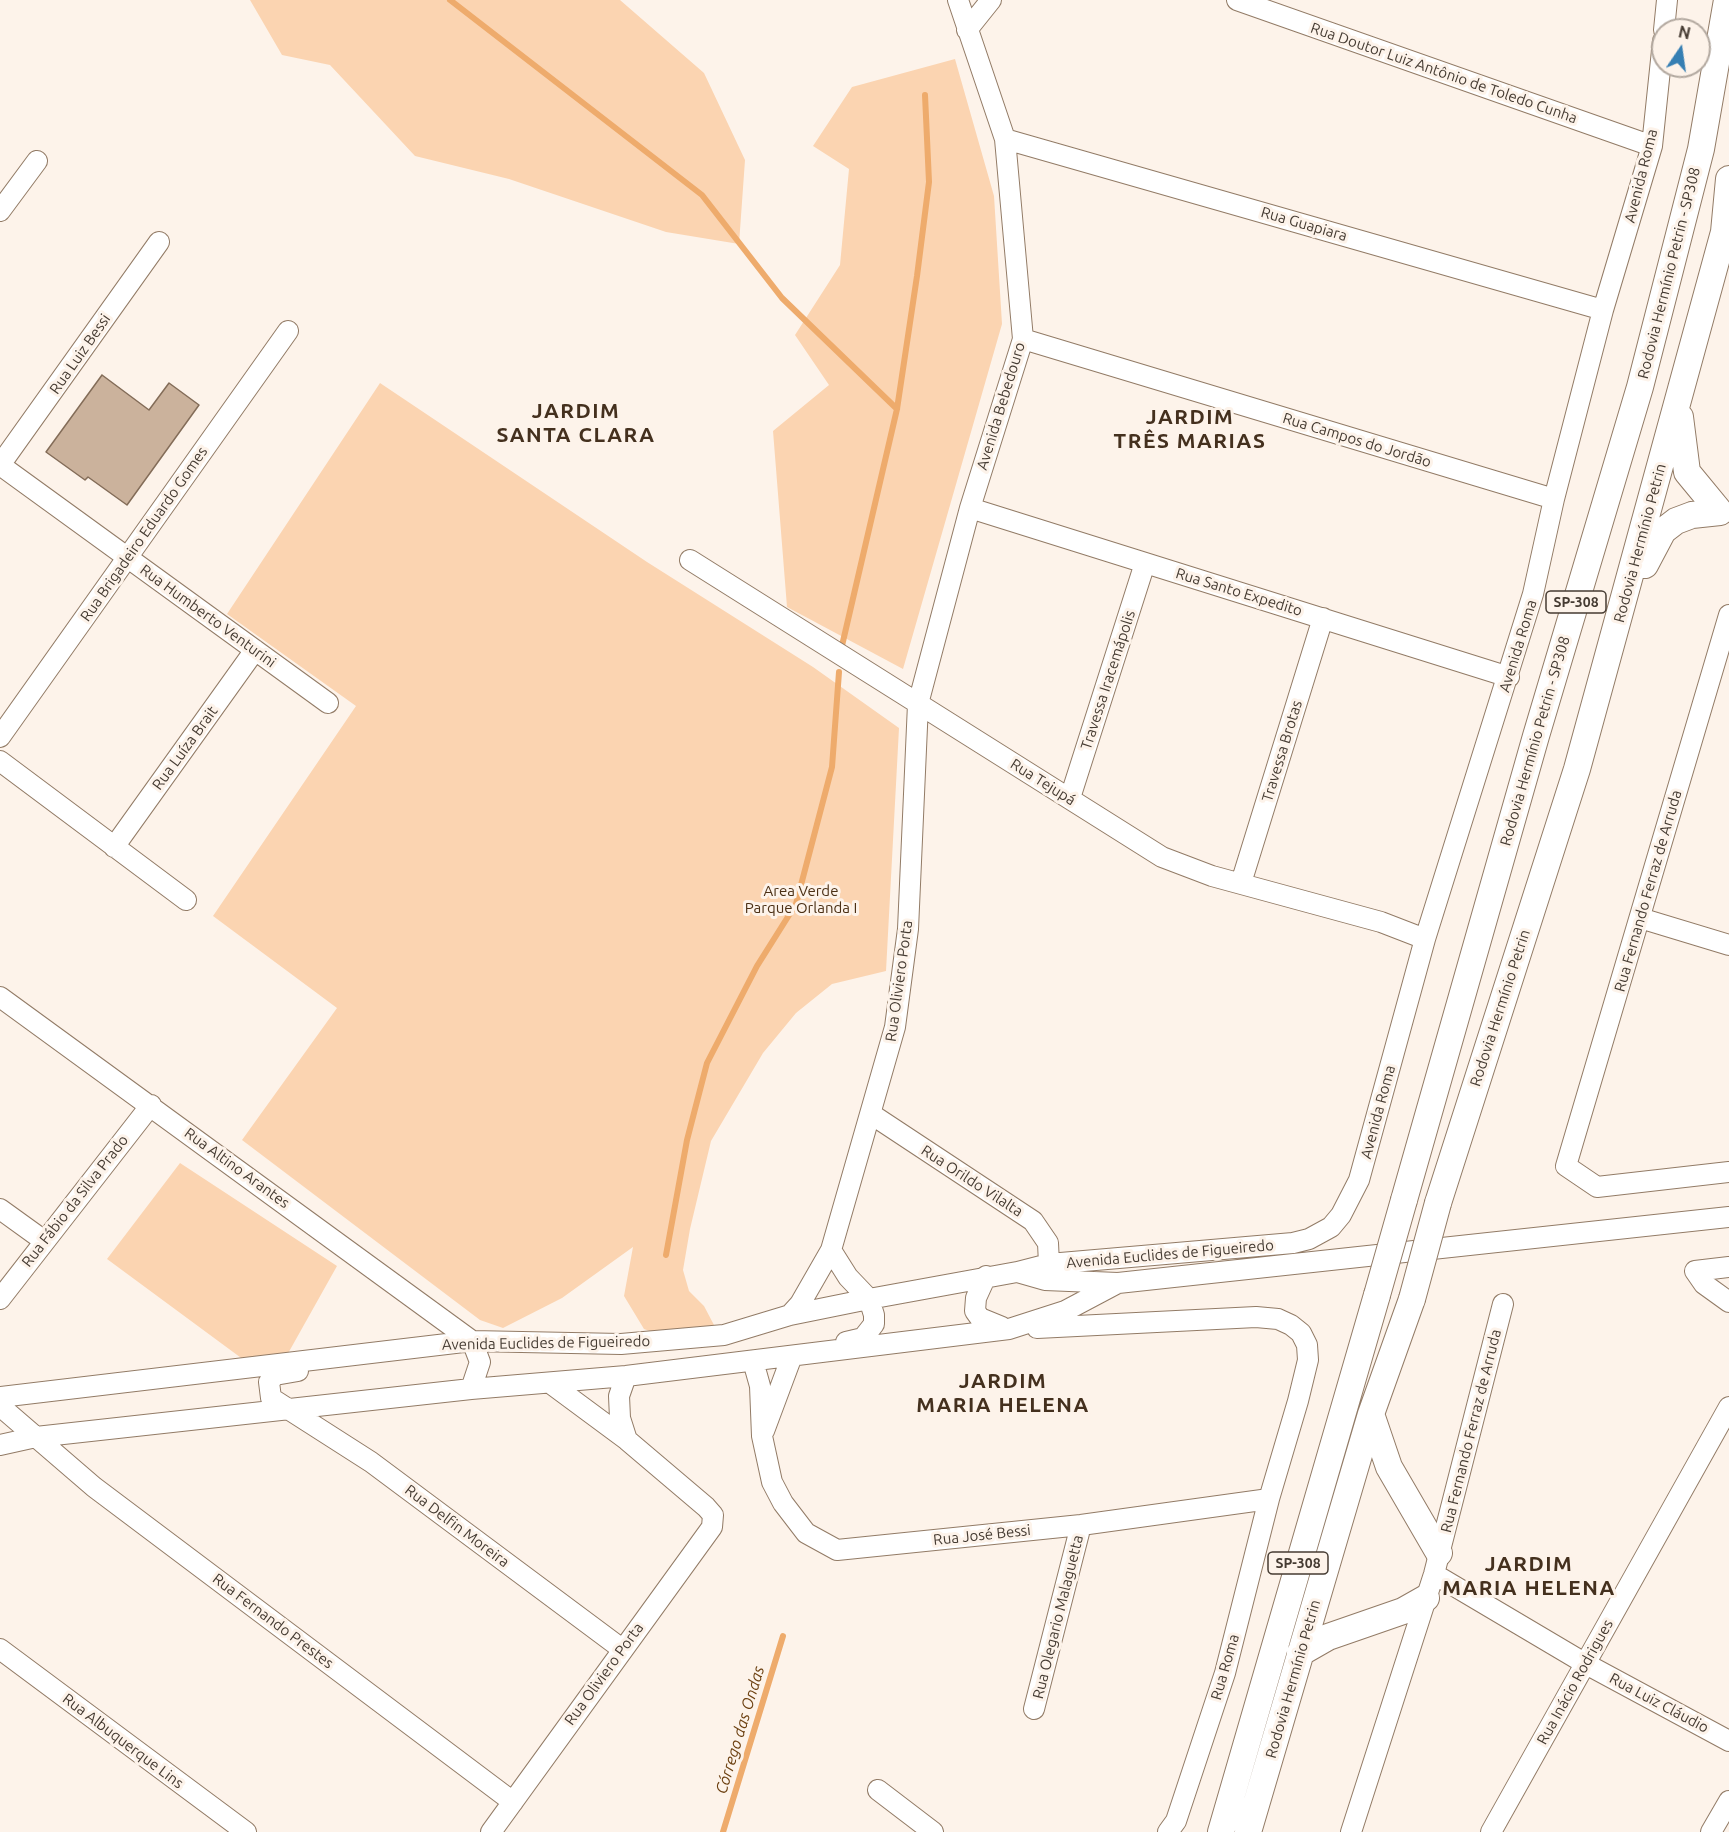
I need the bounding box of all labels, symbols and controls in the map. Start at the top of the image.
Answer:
north arrow [1651,18,1711,78]
street label: Rua Doutor Luiz Antônio de Toledo Cunha [1308,19,1580,127]
text: N [1677,22,1692,43]
street label: Avenida Roma [1621,127,1661,225]
street label: Rodovia Hermínio Petrin - SP308 [1634,165,1704,381]
street label: Rua Guapiara [1259,203,1349,245]
street label: Rua Luiz Bessi [46,310,114,398]
street label: Avenida Bebedouro [973,340,1029,472]
district label: JARDIM SANTA CLARA [496,398,656,448]
district label: JARDIM TRÊS MARIAS [1114,404,1266,454]
street label: Rua Campos do Jordão [1281,409,1433,471]
street label: Rua Brigadeiro Eduardo Gomes [77,443,211,625]
street label: Rodovia Hermínio Petrin [1610,462,1670,624]
street label: Rua Humberto Venturini [137,561,279,671]
street label: Rua Santo Expedito [1173,564,1305,620]
road number: SP-308 [1546,591,1606,613]
street label: Avenida Roma [1495,597,1541,695]
street label: Travessa Iracemápolis [1077,608,1139,752]
street label: Rodovia Hermínio Petrin - SP308 [1496,634,1574,848]
street label: Travessa Brotas [1258,698,1306,804]
street label: Rua Luíza Brait [149,703,221,793]
street label: Rua Tejupá [1007,755,1079,809]
street label: Rua Fernando Ferraz de Arruda [1611,788,1685,994]
park label: Area Verde Parque Orlanda I [745,882,857,917]
street label: Rua Oliviero Porta [882,919,916,1043]
street label: Rodovia Hermínio Petrin [1466,927,1534,1089]
street label: Avenida Roma [1357,1063,1399,1161]
street label: Rua Altino Arantes [181,1124,293,1212]
street label: Rua Fábio da Silva Prado [18,1131,132,1271]
street label: Rua Orildo Vilalta [918,1141,1026,1221]
street label: Avenida Euclides de Figueiredo [1065,1236,1275,1272]
street label: Rua Fernando Ferraz de Arruda [1437,1327,1505,1535]
street label: Avenida Euclides de Figueiredo [442,1332,650,1354]
district label: JARDIM MARIA HELENA [916,1368,1090,1418]
street label: Rua Delfin Moreira [401,1481,513,1571]
street label: Rua José Bessi [932,1521,1032,1549]
street label: Rua Olegario Malaguetta [1029,1533,1087,1701]
district label: JARDIM MARIA HELENA [1442,1551,1616,1601]
road number: SP-308 [1268,1552,1328,1574]
street label: Rua Fernando Prestes [209,1570,337,1672]
street label: Rodovia Hermínio Petrin [1262,1598,1324,1760]
street label: Rua Inácio Rodrigues [1533,1616,1617,1748]
street label: Rua Oliviero Porta [561,1619,647,1729]
street label: Rua Roma [1207,1632,1243,1702]
water label: Córrego das Ondas [711,1664,769,1796]
street label: Rua Luiz Cláudio [1606,1669,1712,1737]
street label: Rua Albuquerque Lins [59,1690,187,1792]

